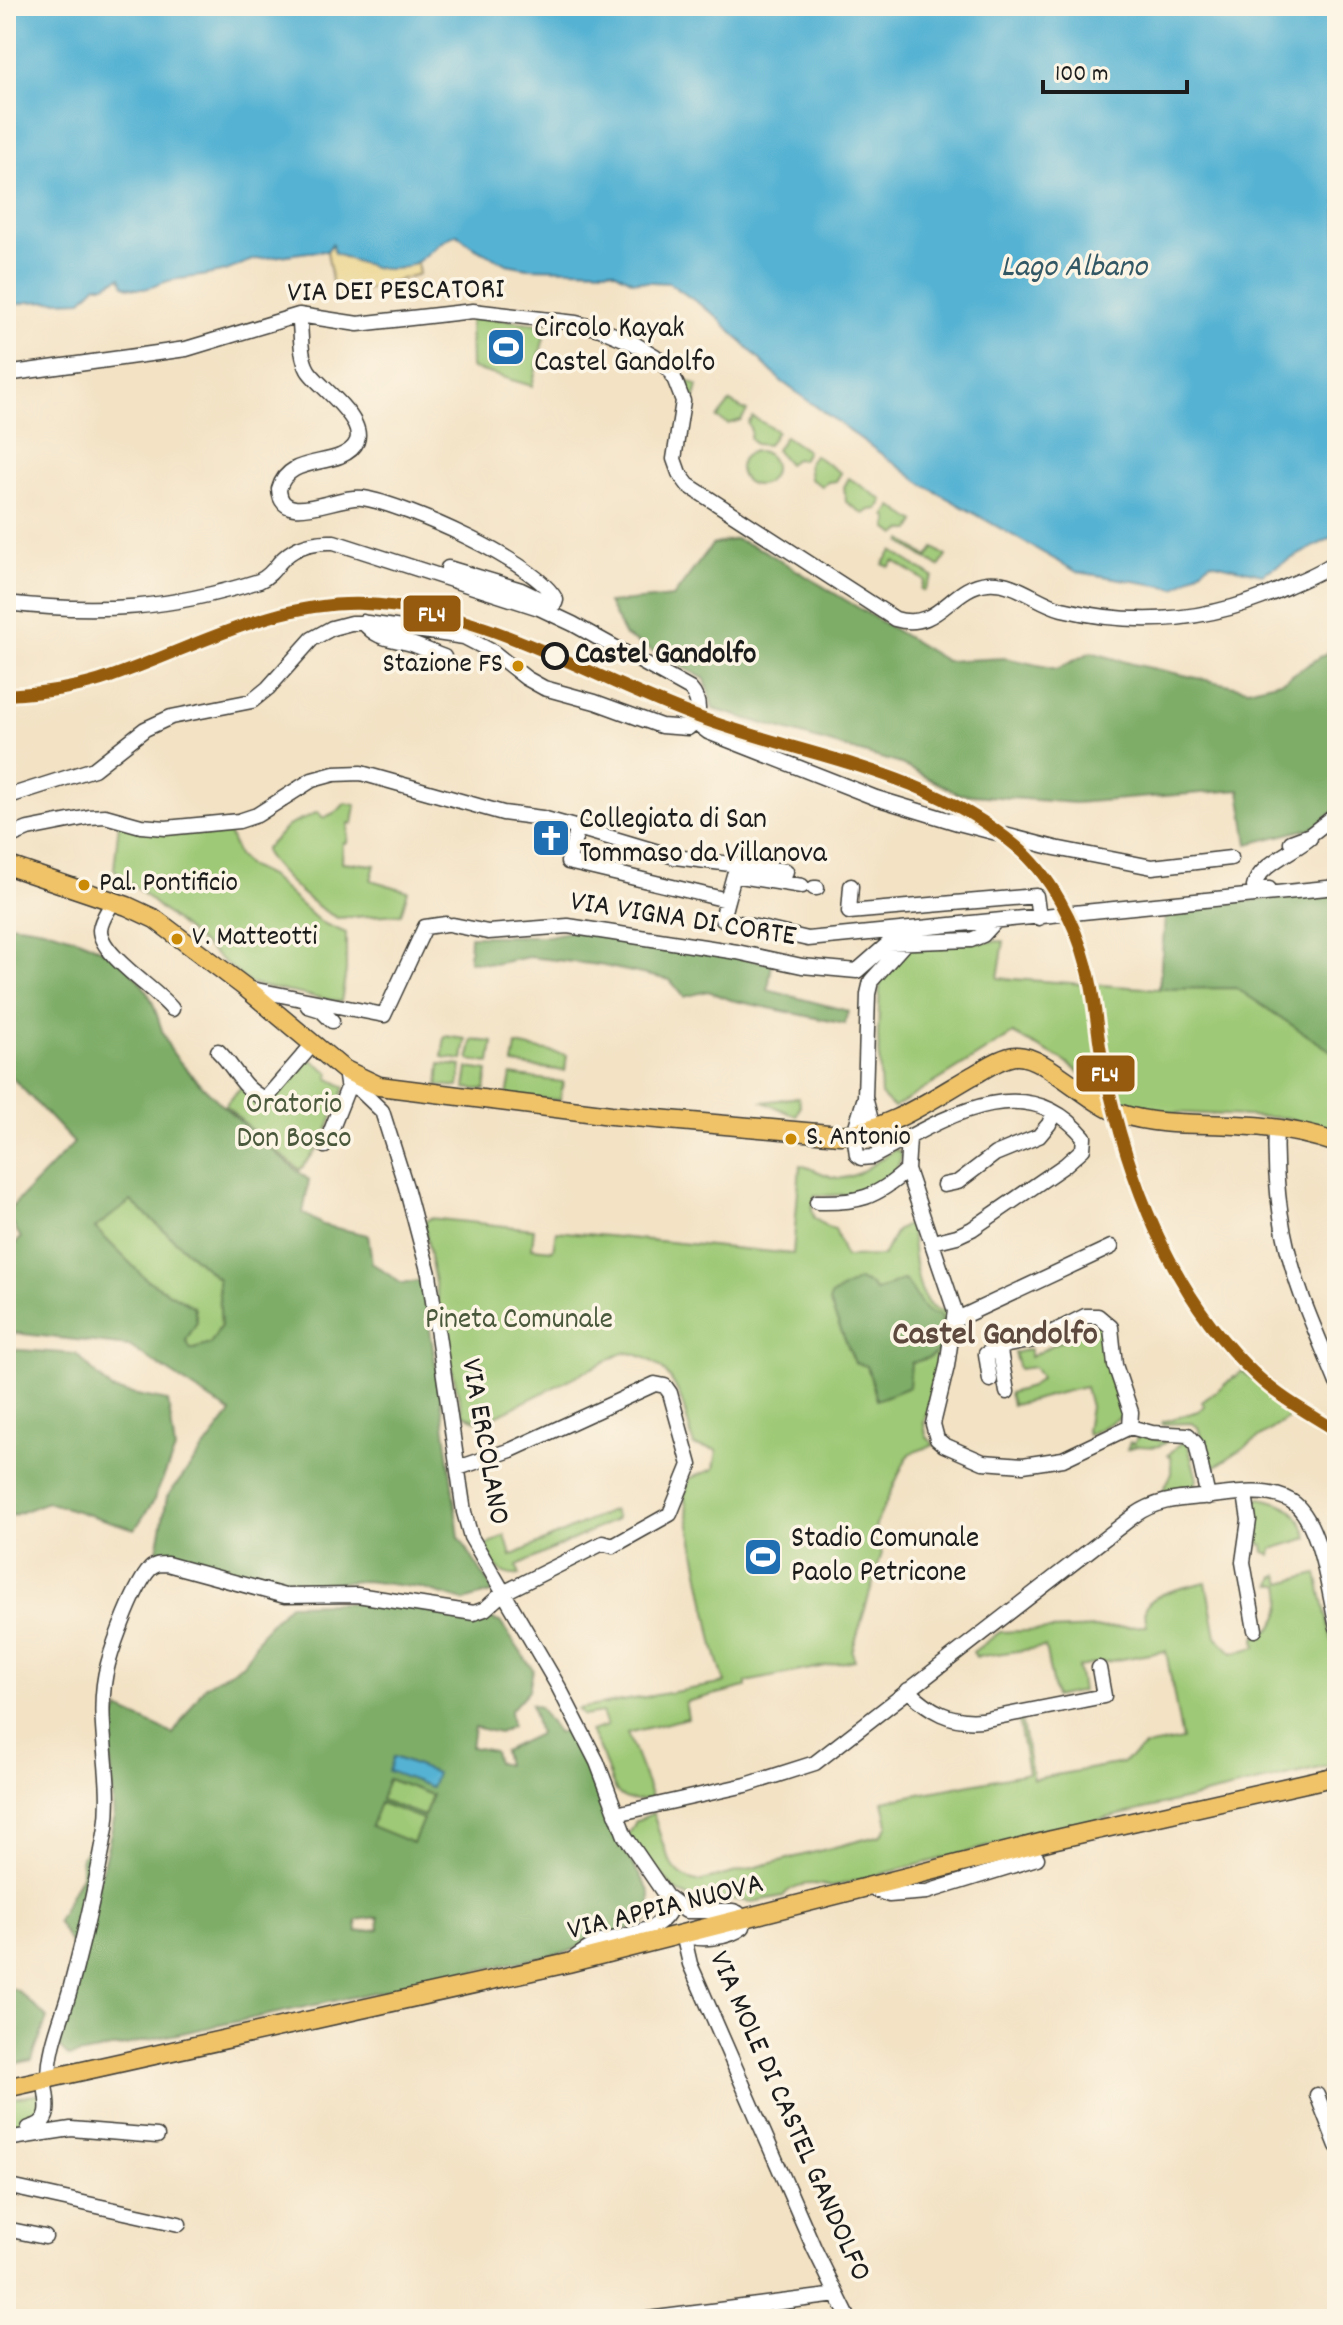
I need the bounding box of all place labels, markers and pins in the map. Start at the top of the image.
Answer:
place label: Circolo Kayak Castel Gandolfo [534,309,715,386]
sports icon: Circolo Kayak Castel Gandolfo [485,326,527,368]
place label: Castel Gandolfo [575,635,756,678]
marker: Castel Gandolfo [542,643,568,669]
place label: Stazione FS [382,646,503,686]
marker: Stazione FS [510,658,526,674]
place label: Collegiata di San Tommaso da Villanova [579,800,828,877]
church icon: Collegiata di San Tommaso da Villanova [530,817,572,859]
place label: Pal. Pontificio [99,865,238,905]
marker: Pal. Pontificio [76,877,92,893]
place label: V. Matteotti [192,919,317,959]
marker: V. Matteotti [169,931,185,947]
place label: S. Antonio [806,1119,911,1159]
marker: S. Antonio [783,1131,799,1147]
place label: Stadio Comunale Paolo Petricone [791,1519,979,1596]
sports icon: Stadio Comunale Paolo Petricone [742,1536,784,1578]

